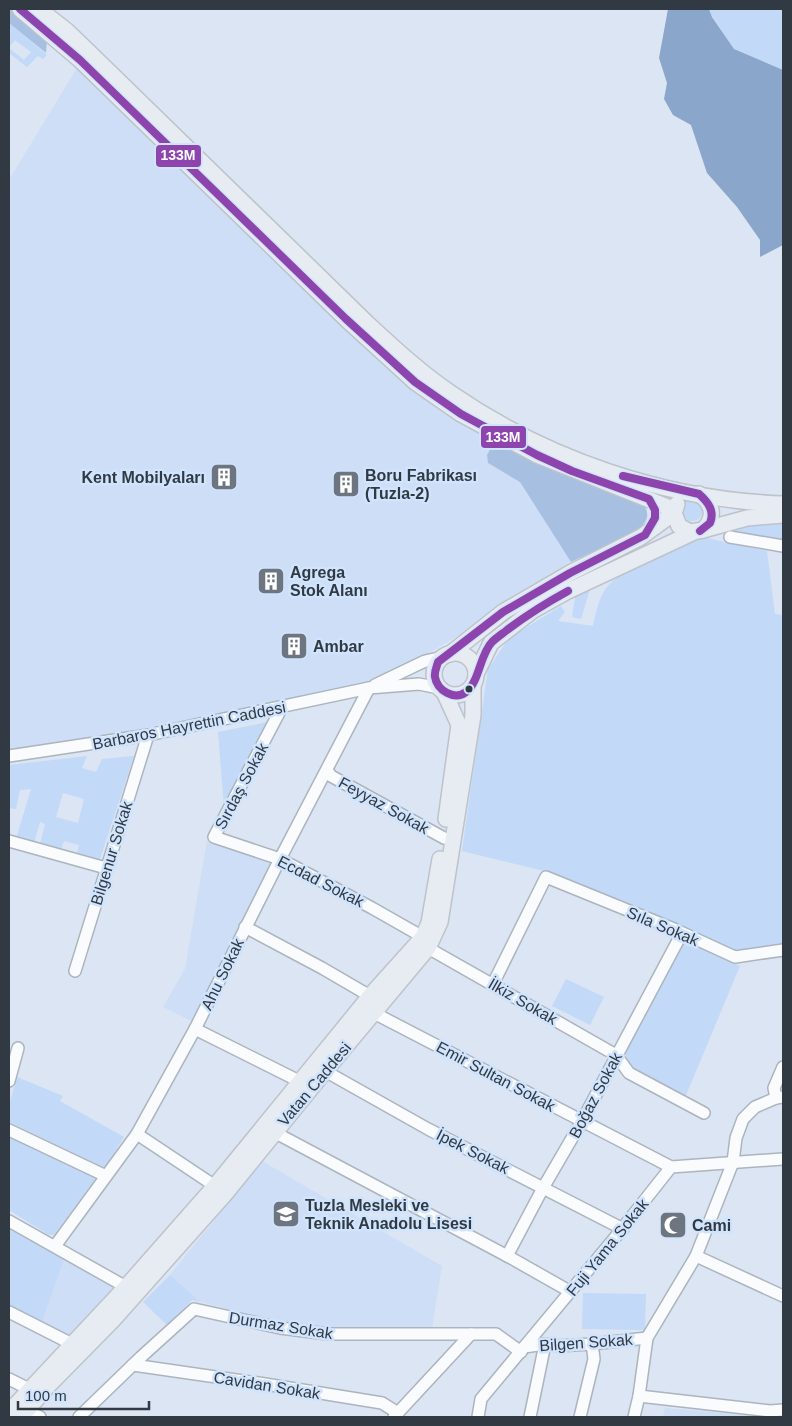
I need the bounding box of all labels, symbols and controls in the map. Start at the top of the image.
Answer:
line badge: 133M [155,144,202,168]
text: 133M [160,147,196,163]
line badge: 133M [480,425,527,449]
text: 133M [485,429,521,445]
building icon: Kent Mobilyaları [209,462,239,492]
place label: Boru Fabrikası (Tuzla-2) [365,467,477,502]
place label: Kent Mobilyaları [81,469,205,486]
building icon: Boru Fabrikası (Tuzla-2) [331,469,361,499]
place label: Agrega Stok Alanı [290,564,368,599]
building icon: Agrega Stok Alanı [256,566,286,596]
building icon: Ambar [279,631,309,661]
place label: Ambar [313,638,364,655]
unlabelled marker [464,684,474,694]
street label: Barbaros Hayrettin Caddesi [91,698,287,753]
street label: Sırdaş Sokak [212,739,272,832]
street label: Feyyaz Sokak [336,774,433,838]
street label: Bilgenur Sokak [88,798,136,907]
street label: Ecdad Sokak [275,852,368,911]
street label: Sıla Sokak [624,904,702,950]
street label: Ahu Sokak [198,935,247,1013]
street label: İlkiz Sokak [485,974,561,1028]
street label: Emir Sultan Sokak [434,1038,559,1115]
street label: Vatan Caddesi [275,1039,354,1130]
street label: Boğaz Sokak [566,1049,626,1141]
street label: İpek Sokak [434,1125,513,1177]
street label: Fuji Yama Sokak [563,1195,652,1299]
place label: Tuzla Mesleki ve Teknik Anadolu Lisesi [305,1197,472,1232]
school or university icon: Tuzla Mesleki ve Teknik Anadolu Lisesi [271,1199,301,1229]
mosque icon: Cami [658,1210,688,1240]
place label: Cami [692,1217,731,1234]
street label: Durmaz Sokak [228,1309,335,1342]
street label: Bilgen Sokak [539,1331,634,1354]
street label: Cavidan Sokak [212,1369,322,1402]
scale bar [18,1378,149,1410]
text: 100 m [25,1387,67,1404]

